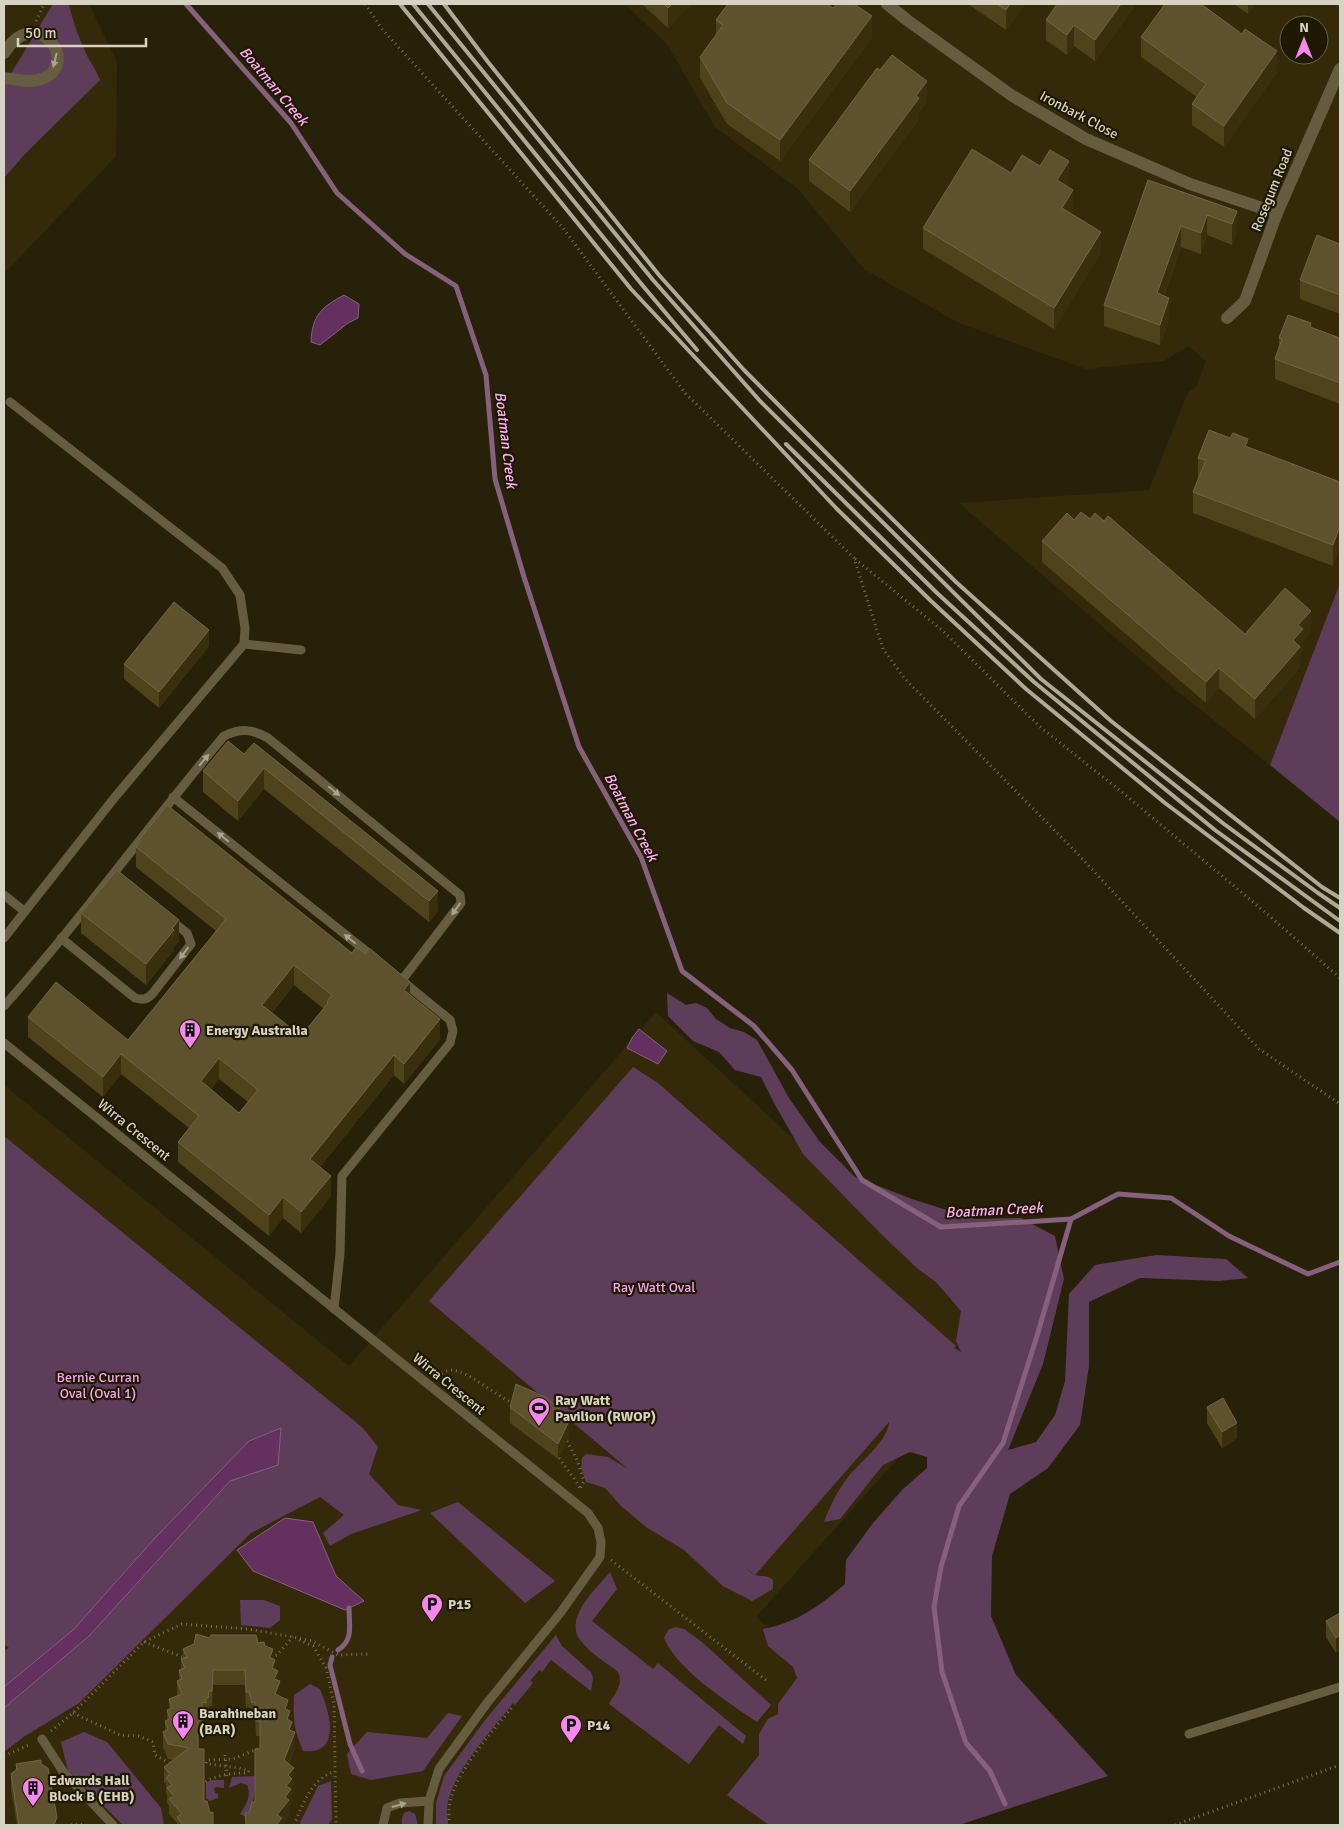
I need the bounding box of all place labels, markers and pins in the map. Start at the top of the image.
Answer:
building icon: Energy Australia [178,1018,202,1049]
place label: Energy Australia [206,1022,308,1039]
place label: Ray Watt Pavilion (RWOP) [555,1392,656,1425]
sports icon: Ray Watt Pavilion (RWOP) [527,1396,551,1427]
parking icon: P15 [420,1592,444,1623]
place label: P15 [448,1596,471,1613]
place label: Barahineban (BAR) [199,1705,276,1738]
building icon: Barahineban (BAR) [171,1709,195,1740]
parking icon: P14 [559,1713,583,1744]
place label: P14 [587,1717,611,1734]
place label: Edwards Hall Block B (EHB) [49,1772,135,1805]
building icon: Edwards Hall Block B (EHB) [21,1776,45,1807]

